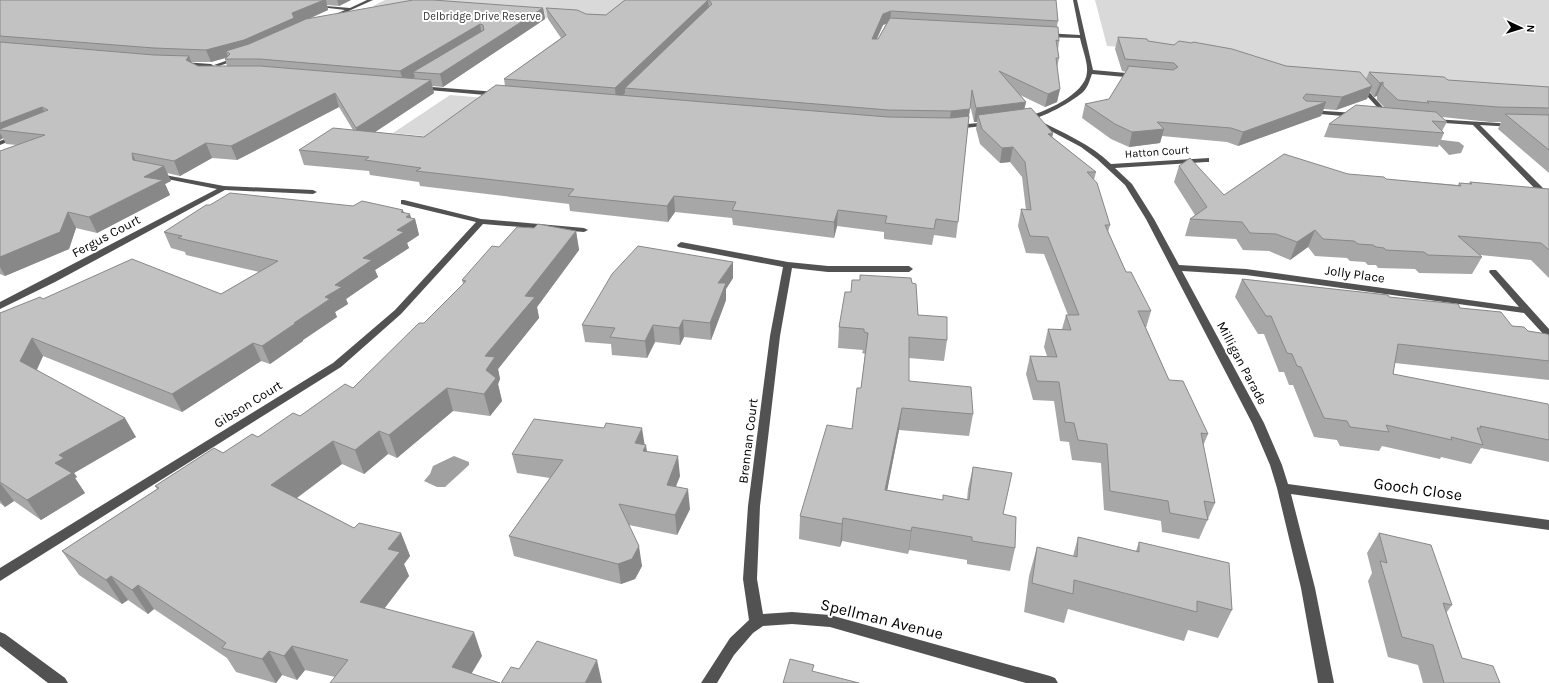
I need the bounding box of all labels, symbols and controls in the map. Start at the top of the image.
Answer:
north arrow [1501,8,1541,48]
park label: Delbridge Drive Reserve [423,10,541,23]
text: N [1524,24,1537,33]
street label: Hatton Court [1124,143,1190,161]
street label: Fergus Court [69,212,143,260]
street label: Jolly Place [1324,262,1386,286]
street label: Milligan Parade [1214,319,1270,407]
street label: Gibson Court [211,377,285,431]
street label: Brennan Court [735,397,761,484]
street label: Gooch Close [1373,473,1463,505]
street label: Spellman Avenue [819,595,945,643]

